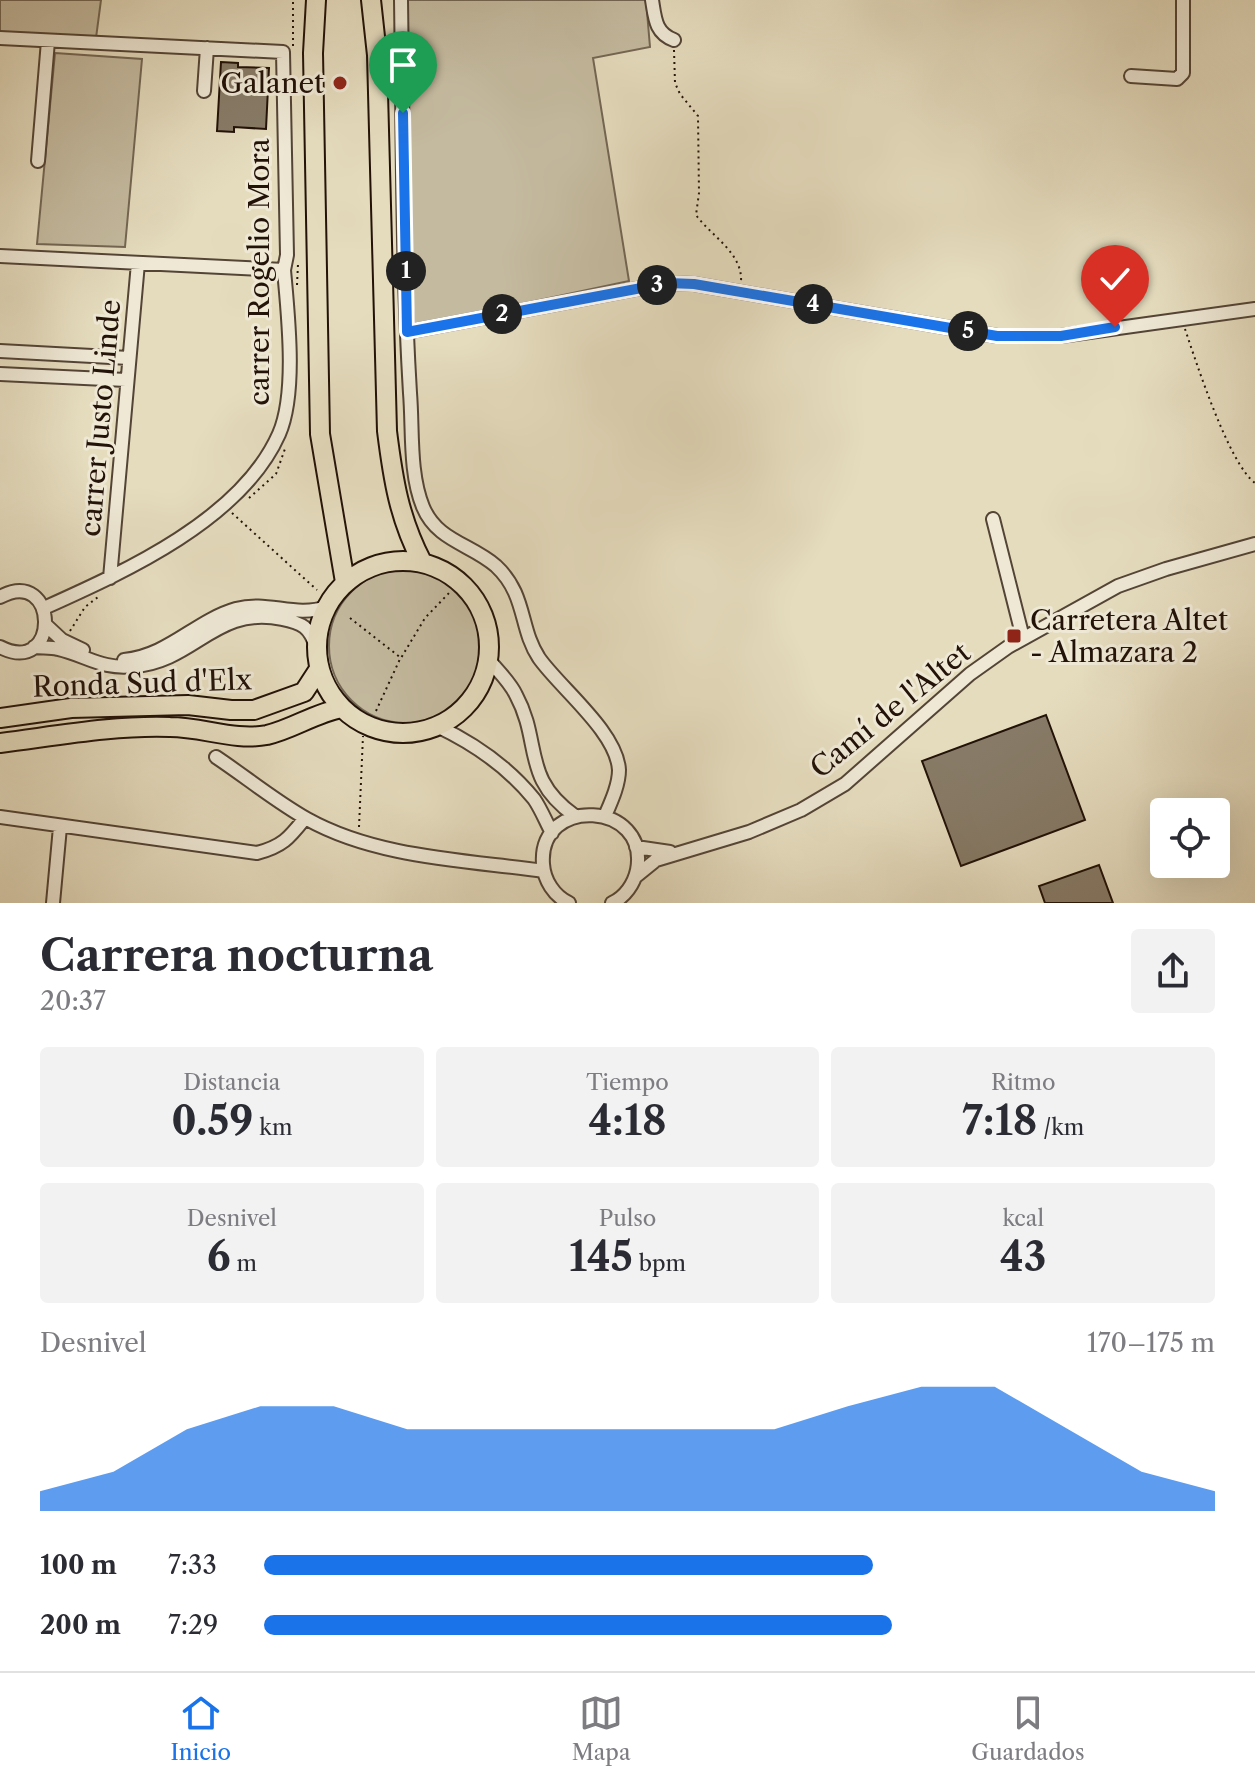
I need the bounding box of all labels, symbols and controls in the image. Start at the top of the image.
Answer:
pin [369,31,437,113]
icon: arrive [381,43,425,87]
place label: Galanet [220,66,324,100]
marker: Galanet [331,74,349,92]
street label: carrer Rogelio Mora [242,138,276,406]
pin [1081,245,1149,327]
pin: 1 [386,251,426,291]
text: 1 [401,257,411,284]
icon: check [1093,257,1137,301]
pin: 3 [637,265,677,305]
text: 3 [651,271,663,298]
pin: 4 [793,284,833,324]
text: 4 [806,290,820,317]
pin: 2 [482,294,522,334]
street label: carrer Justo Linde [73,298,127,538]
text: 2 [496,300,509,327]
pin: 5 [948,311,988,351]
text: 5 [962,317,974,344]
place label: Carretera Altet - Almazara 2 [1030,603,1228,669]
marker: Carretera Altet - Almazara 2 [1005,627,1023,645]
street label: Camí de l'Altet [803,635,977,785]
street label: Ronda Sud d'Elx [32,662,253,704]
map controls [1150,798,1230,878]
button: locate [1150,798,1230,878]
text: Carrera nocturna [40,928,433,982]
button: share [1131,929,1215,1013]
text: 20:37 [40,985,106,1017]
text: Distancia [183,1069,280,1096]
text: Tiempo [586,1069,669,1096]
text: Ritmo [991,1069,1055,1096]
text: 0.59 [171,1096,253,1145]
text: 4:18 [588,1096,667,1145]
text: 7:18 [962,1096,1037,1145]
text: km [253,1114,292,1141]
text: /km [1037,1114,1084,1141]
text: Desnivel [187,1205,277,1232]
text: Pulso [599,1205,656,1232]
text: kcal [1002,1205,1044,1232]
text: 6 [207,1232,231,1281]
text: 145 [569,1232,633,1281]
text: 43 [1000,1232,1046,1281]
text: m [231,1250,257,1277]
text: bpm [633,1250,686,1277]
text: Desnivel [40,1327,147,1359]
text: 170–175 m [1087,1327,1215,1359]
text: 100 m [40,1549,117,1581]
text: 7:33 [168,1549,217,1581]
text: 200 m [40,1609,121,1641]
text: 7:29 [168,1609,218,1641]
tab: Inicio [170,1691,231,1766]
tab: Mapa [572,1691,631,1766]
tab: Guardados [971,1691,1085,1766]

